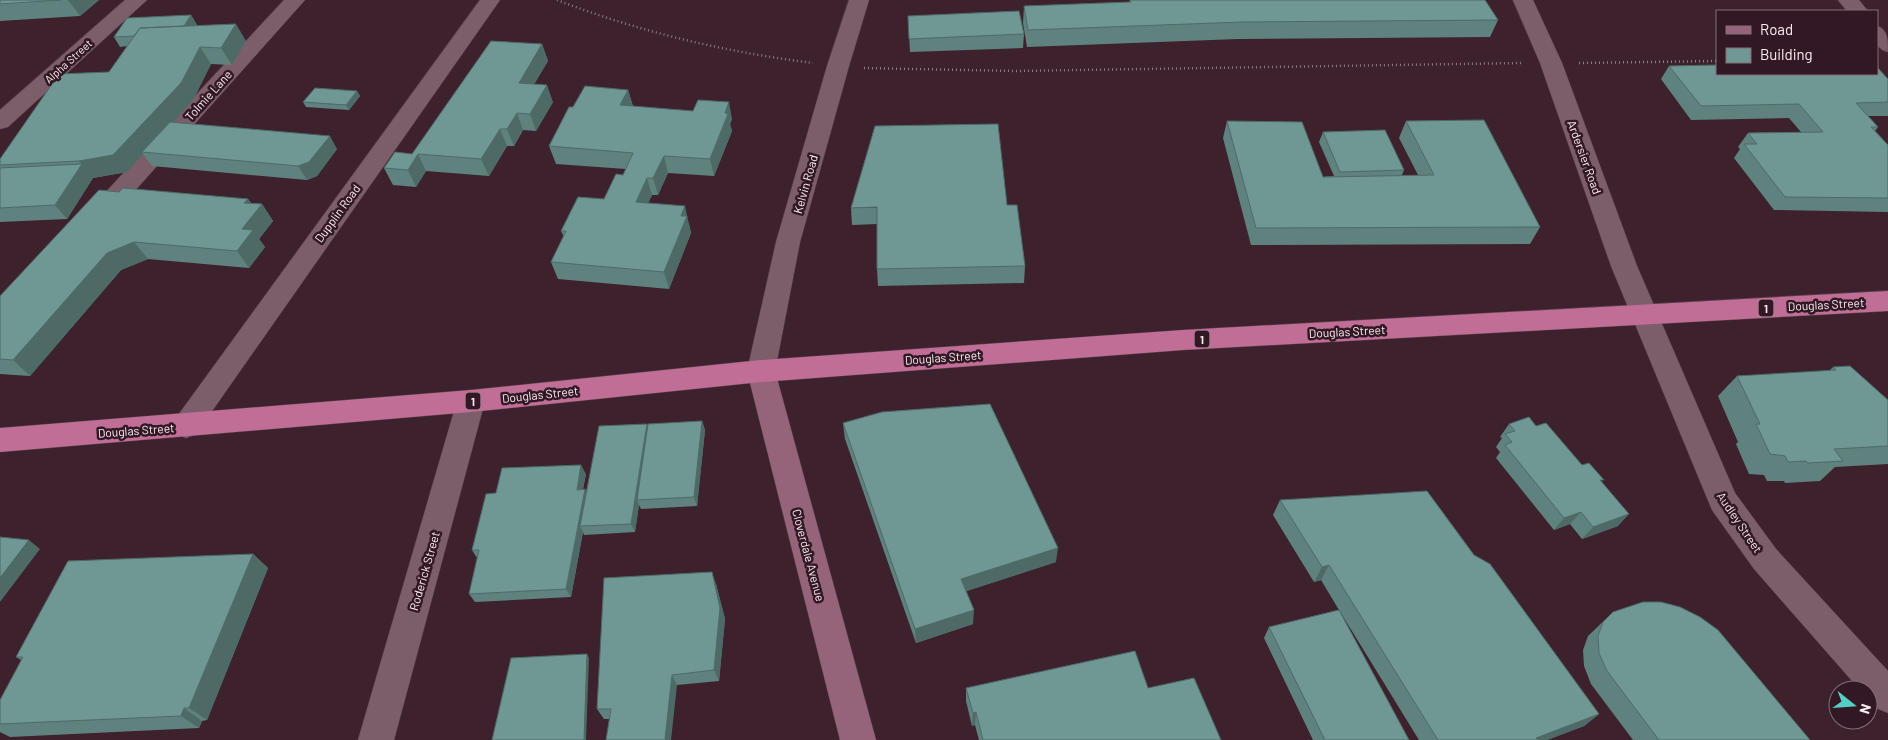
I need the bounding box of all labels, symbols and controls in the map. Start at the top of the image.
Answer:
legend [1716,10,1878,75]
text: Road [1760,20,1793,38]
street label: Alpha Street [42,36,94,86]
text: Building [1760,45,1813,63]
street label: Tolmie Lane [182,67,234,123]
street label: Ardersier Road [1565,118,1605,196]
street label: Kelvin Road [790,153,820,215]
street label: Dupplin Road [311,181,363,245]
street label: Douglas Street [1787,295,1865,313]
road number: 1 [1758,300,1774,316]
street label: Douglas Street [1308,322,1386,340]
road number: 1 [1194,330,1210,348]
street label: Douglas Street [904,347,982,367]
street label: Douglas Street [501,383,579,405]
road number: 1 [466,392,480,410]
street label: Douglas Street [97,420,175,440]
street label: Audley Street [1715,489,1765,555]
street label: Cloverdale Avenue [790,507,828,603]
street label: Roderick Street [406,530,442,612]
north arrow [1828,680,1878,730]
text: N [1856,702,1875,716]

